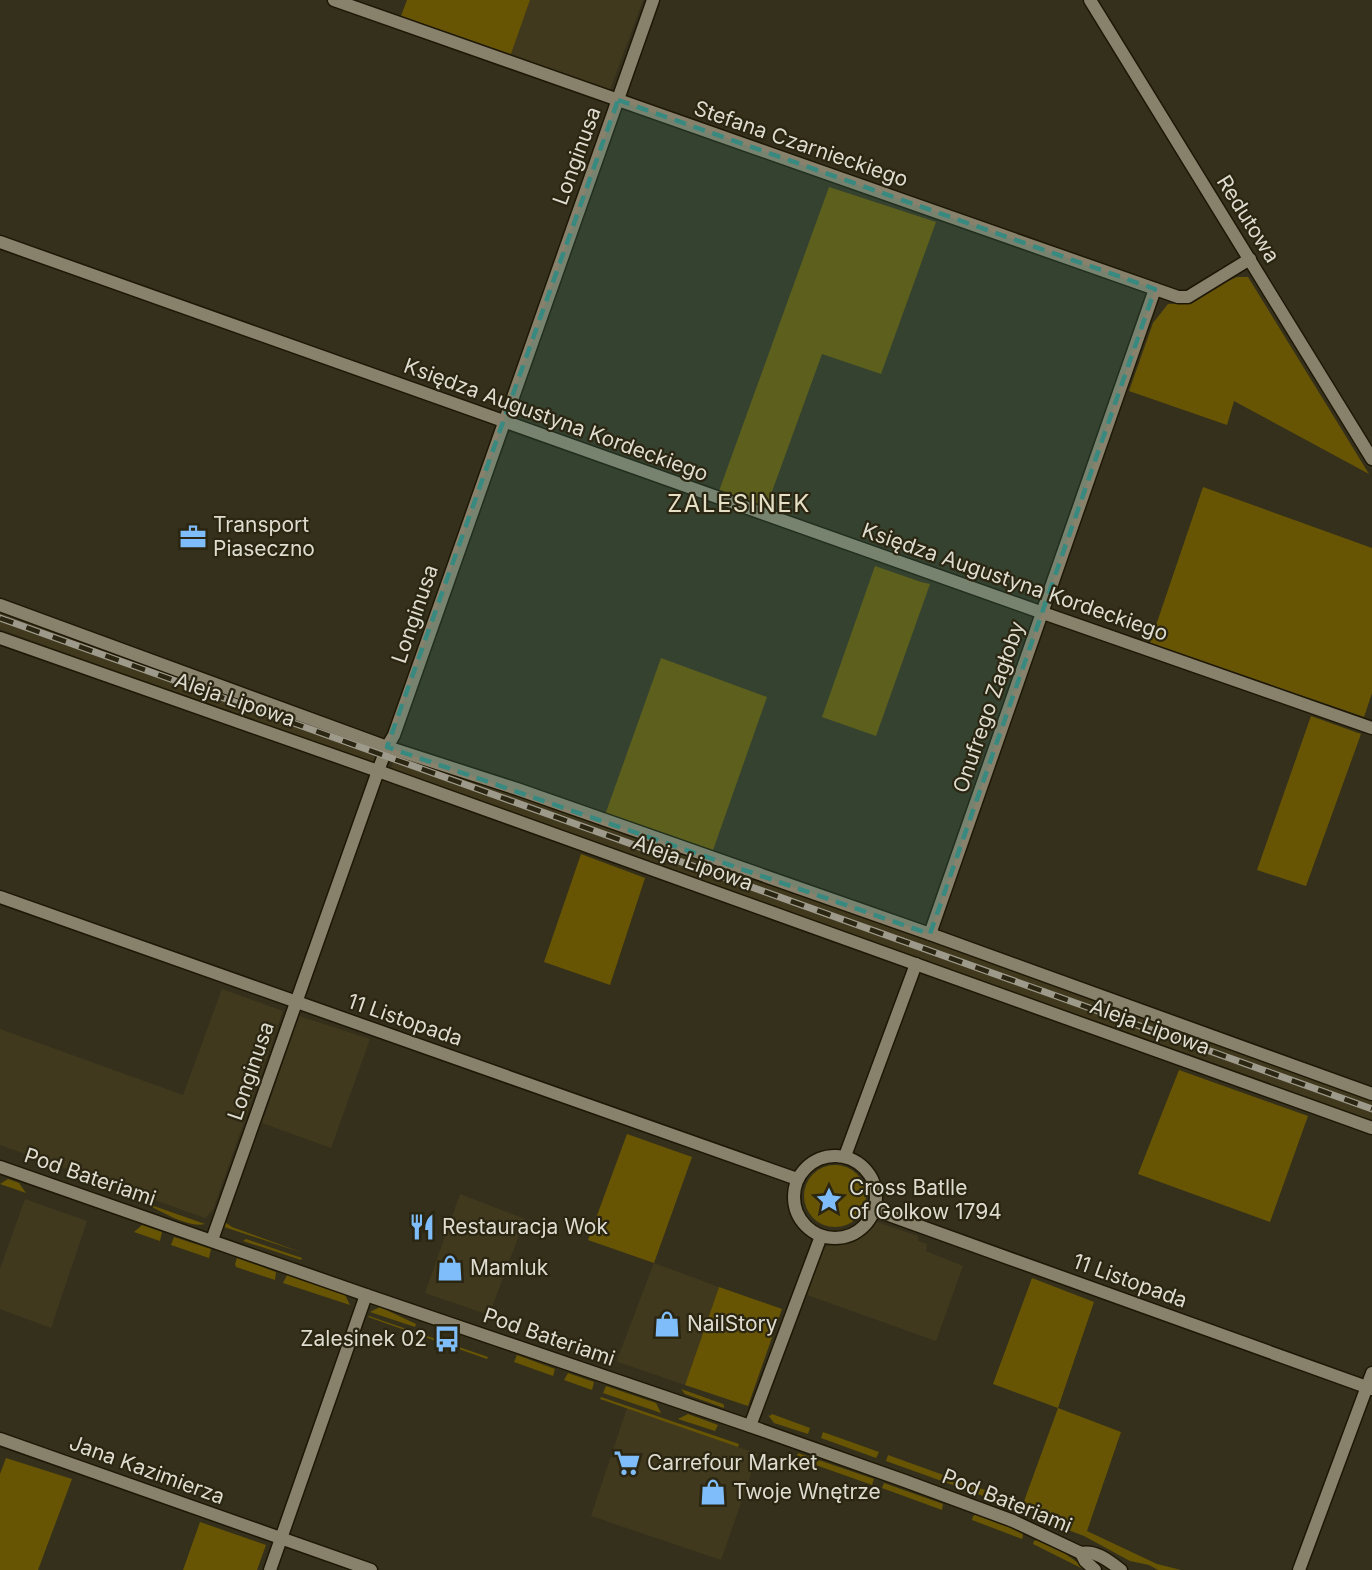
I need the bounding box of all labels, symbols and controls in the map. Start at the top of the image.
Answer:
street label: Stefana Czarnieckiego [691,95,911,192]
street label: Longinusa [547,103,606,208]
street label: Redutowa [1212,170,1285,267]
street label: Księdza Augustyna Kordeckiego [401,353,712,486]
district label: ZALESINEK [667,489,811,518]
place label: Transport Piaseczno [213,512,315,561]
street label: Księdza Augustyna Kordeckiego [859,517,1171,646]
office icon: Transport Piaseczno [178,522,208,552]
street label: Longinusa [386,561,443,666]
street label: Onufrego Zagłoby [947,618,1030,796]
street label: Aleja Lipowa [172,667,299,732]
street label: Aleja Lipowa [630,829,756,896]
street label: 11 Listopada [344,988,466,1051]
street label: Aleja Lipowa [1087,993,1213,1060]
street label: Longinusa [222,1018,279,1123]
street label: Pod Bateriami [21,1142,159,1211]
place label: Cross Batlle of Golkow 1794 [849,1175,1002,1224]
place icon: Cross Batlle of Golkow 1794 [814,1185,844,1215]
restaurant icon: Restauracja Wok [407,1212,437,1242]
place label: Restauracja Wok [442,1214,608,1239]
street label: 11 Listopada [1070,1248,1191,1313]
shop icon: Mamluk [435,1253,465,1283]
place label: Mamluk [470,1255,549,1280]
street label: Pod Bateriami [480,1302,618,1371]
shop icon: NailStory [652,1309,682,1339]
place label: NailStory [687,1311,778,1336]
bus stop icon: Zalesinek 02 [432,1324,462,1354]
place label: Zalesinek 02 [300,1326,427,1351]
street label: Jana Kazimierza [66,1430,228,1509]
supermarket icon: Carrefour Market [612,1448,642,1478]
place label: Carrefour Market [647,1450,817,1475]
street label: Pod Bateriami [939,1463,1076,1538]
shop icon: Twoje Wnętrze [698,1477,728,1507]
place label: Twoje Wnętrze [733,1479,881,1504]

